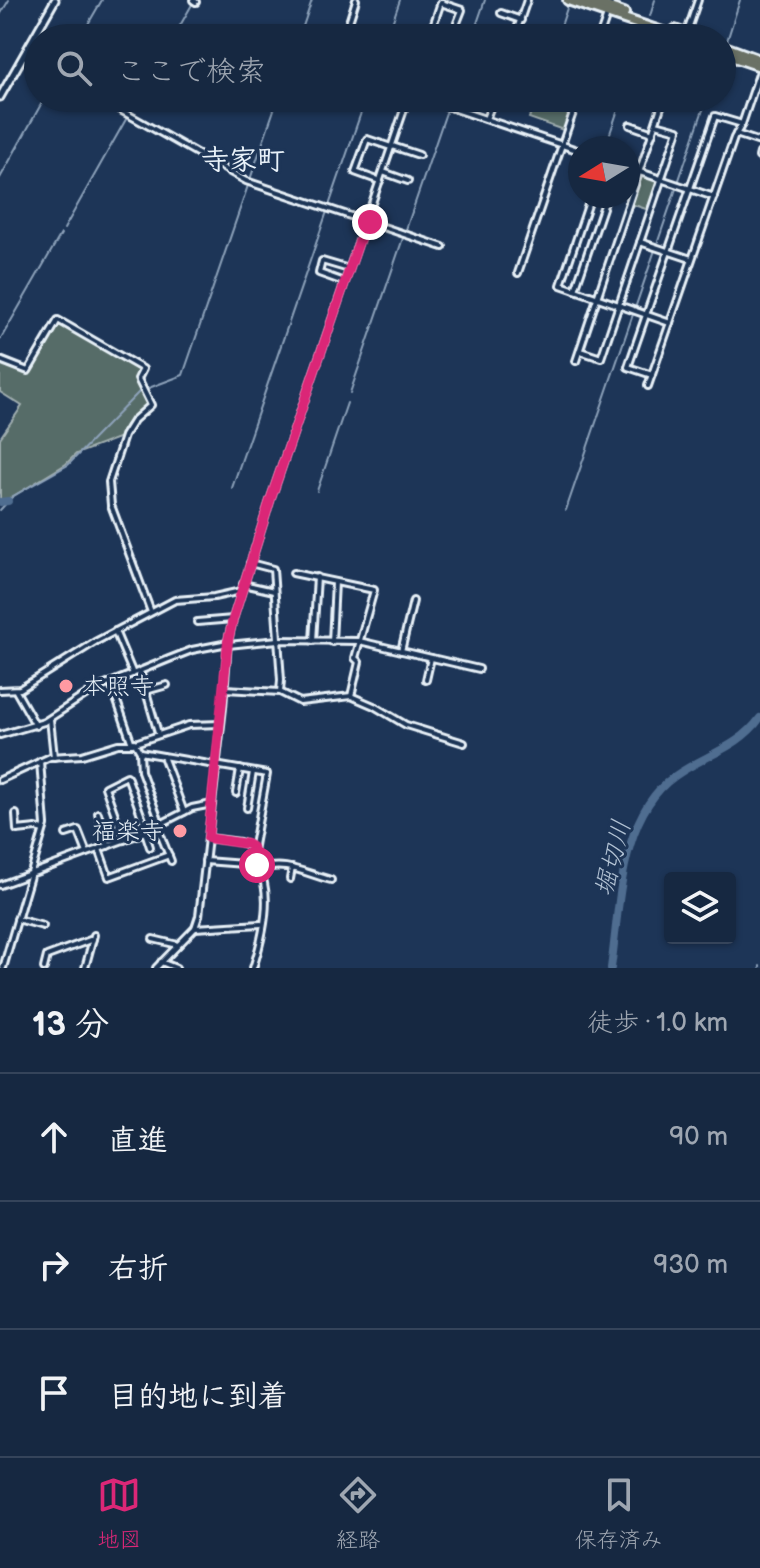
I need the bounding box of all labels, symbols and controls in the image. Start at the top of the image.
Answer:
search box [24,24,736,112]
icon: search [52,46,96,90]
text: ここで検索 [116,54,266,90]
north arrow [568,136,640,208]
district label: 寺家町 [201,144,285,177]
route end [352,204,388,240]
place label: 本照寺 [82,672,154,701]
marker: 本照寺 [57,677,75,695]
place label: 福楽寺 [92,817,164,846]
water label: 堀切川 [589,817,638,900]
marker: 福楽寺 [171,822,189,840]
route start [239,847,275,883]
map controls [664,872,736,944]
button: layers [664,872,736,944]
text: 13 分 [32,1004,109,1045]
text: 徒歩 · 1.0 km [587,1008,728,1039]
icon: ahead [32,1115,76,1159]
text: 90 m [669,1122,728,1153]
text: 直進 [108,1123,168,1159]
icon: right [32,1243,76,1287]
text: 930 m [653,1250,728,1281]
text: 右折 [108,1251,168,1287]
icon: arrive [32,1371,76,1415]
text: 目的地に到着 [108,1379,288,1415]
tab: 地図 [97,1473,141,1554]
tab: 経路 [336,1473,380,1554]
tab: 保存済み [575,1473,663,1554]

